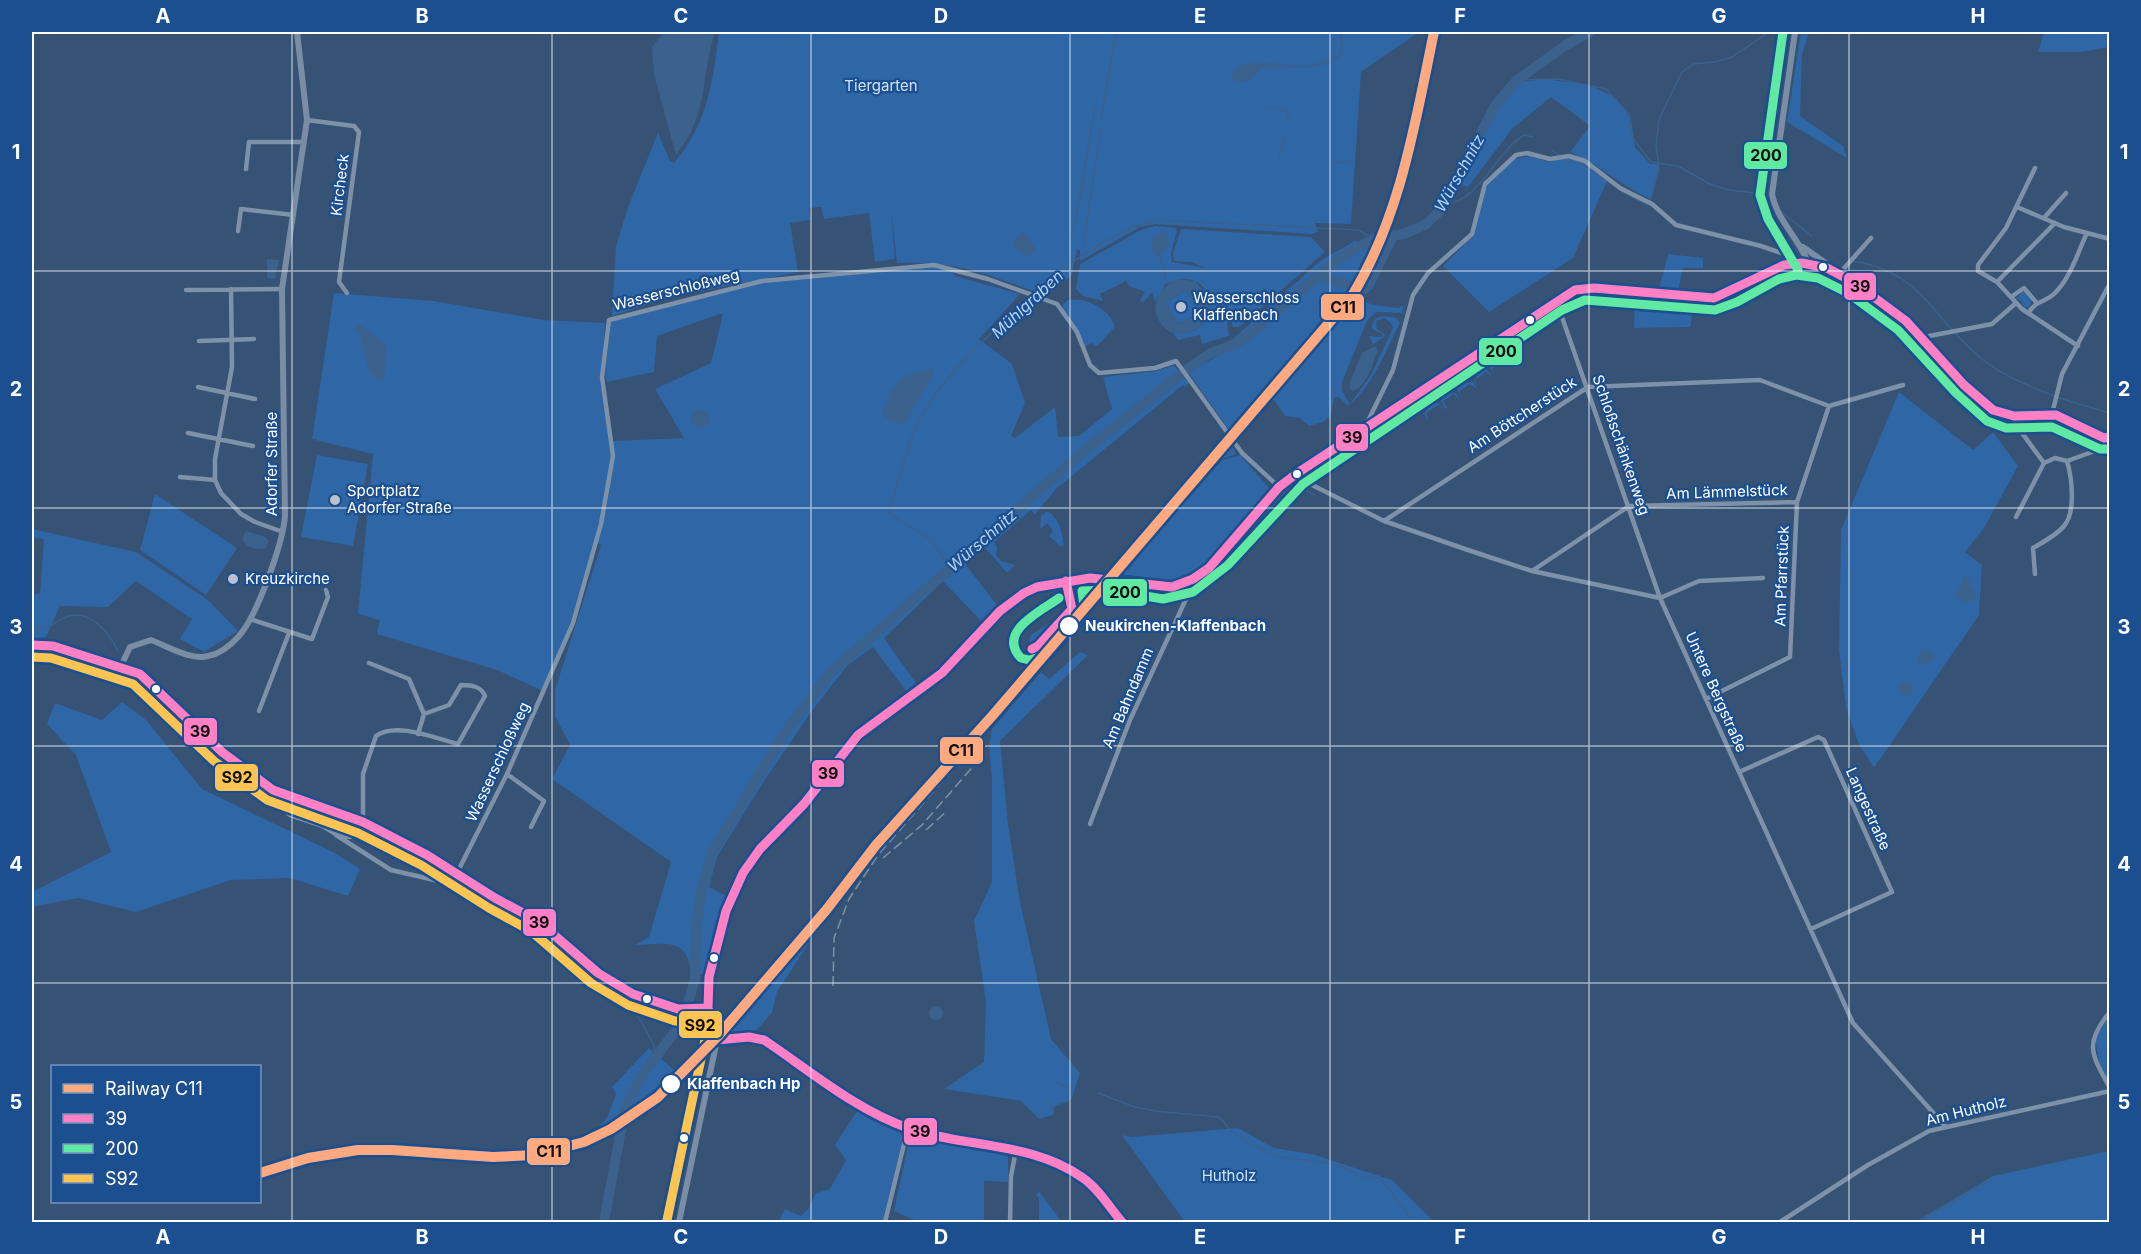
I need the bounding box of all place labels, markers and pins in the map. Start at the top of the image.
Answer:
unlabelled marker [1817,261,1829,273]
place label: Wasserschloss Klaffenbach [1193,288,1300,324]
marker: Wasserschloss Klaffenbach [1174,300,1188,314]
unlabelled marker [1524,314,1536,326]
unlabelled marker [1291,468,1303,480]
place label: Sportplatz Adorfer Straße [347,481,452,517]
marker: Sportplatz Adorfer Straße [328,493,342,507]
place label: Kreuzkirche [245,569,330,588]
marker: Kreuzkirche [226,572,240,586]
marker: Neukirchen-Klaffenbach [1058,615,1080,637]
place label: Neukirchen-Klaffenbach [1085,616,1266,635]
unlabelled marker [150,683,162,695]
unlabelled marker [708,952,720,964]
unlabelled marker [641,993,653,1005]
marker: Klaffenbach Hp [660,1073,682,1095]
place label: Klaffenbach Hp [687,1074,801,1093]
unlabelled marker [678,1132,690,1144]

